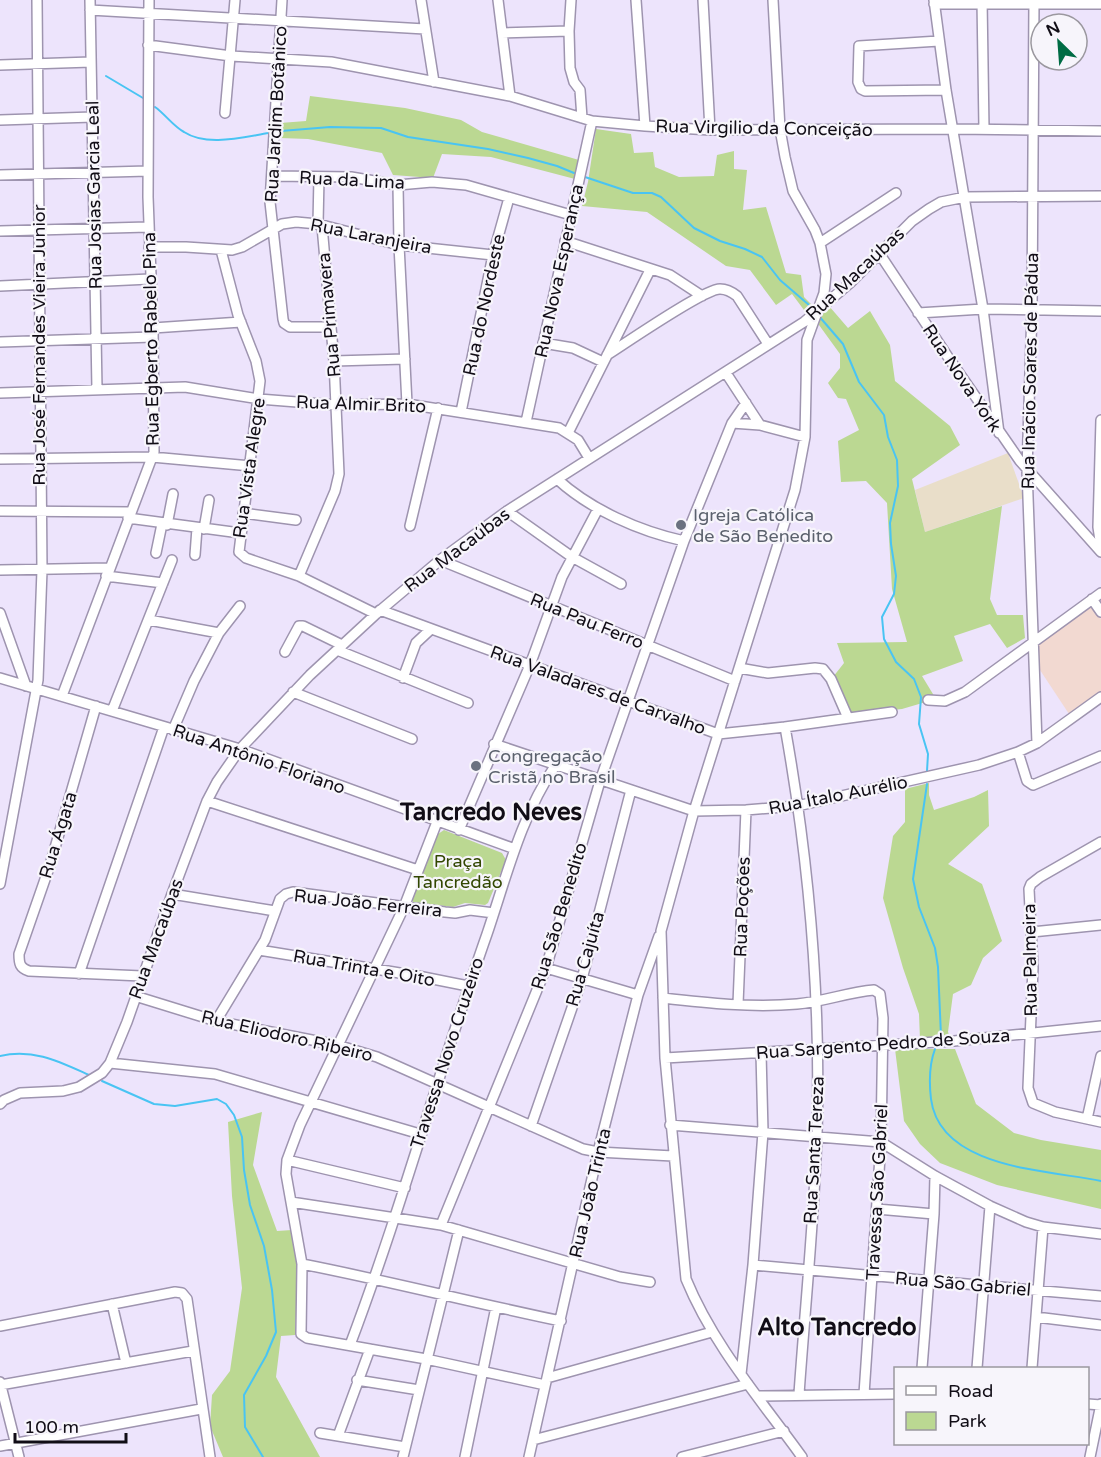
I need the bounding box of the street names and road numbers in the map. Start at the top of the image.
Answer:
street label: Rua Jardim Botânico [260,25,292,203]
street label: Rua Josias Garcia Leal [81,100,107,290]
street label: Rua Virgilio da Conceição [655,115,873,141]
street label: Rua da Lima [298,166,406,194]
street label: Rua Nova Esperança [530,182,588,360]
street label: Rua José Fernandes Vieira Junior [28,204,50,486]
street label: Rua Laranjeira [308,213,434,259]
street label: Rua Macaúbas [801,223,909,325]
street label: Rua Egberto Rabelo Pina [138,232,164,446]
street label: Rua do Nordeste [458,232,510,378]
street label: Rua Primavera [313,252,345,378]
street label: Rua Inácio Soares de Pádua [1017,252,1043,490]
street label: Rua Nova York [918,320,1006,436]
street label: Rua Almir Brito [295,391,427,417]
street label: Rua Vista Alegre [228,396,270,540]
street label: Rua Macaúbas [400,503,514,597]
street label: Rua Pau Ferro [527,588,647,654]
street label: Rua Valadares de Carvalho [487,641,709,739]
street label: Rua Antônio Floriano [170,719,348,799]
street label: Rua Ítalo Aurélio [766,771,910,819]
street label: Rua Ágata [34,789,82,881]
street label: Rua São Benedito [526,840,592,992]
street label: Rua Poções [729,856,755,958]
street label: Rua Macaúbas [124,876,188,1002]
street label: Rua João Ferreira [293,884,443,922]
street label: Rua Palmeira [1018,903,1042,1017]
street label: Rua Cajuíta [561,909,609,1009]
street label: Rua Trinta e Oito [291,945,437,991]
street label: Travessa Novo Cruzeiro [406,954,488,1151]
street label: Rua Eliodoro Ribeiro [199,1006,375,1066]
street label: Rua Sargento Pedro de Souza [755,1024,1011,1064]
street label: Rua Santa Tereza [799,1075,829,1225]
street label: Travessa São Gabriel [861,1103,893,1281]
street label: Rua João Trinta [564,1126,616,1260]
street label: Rua São Gabriel [894,1267,1032,1301]

